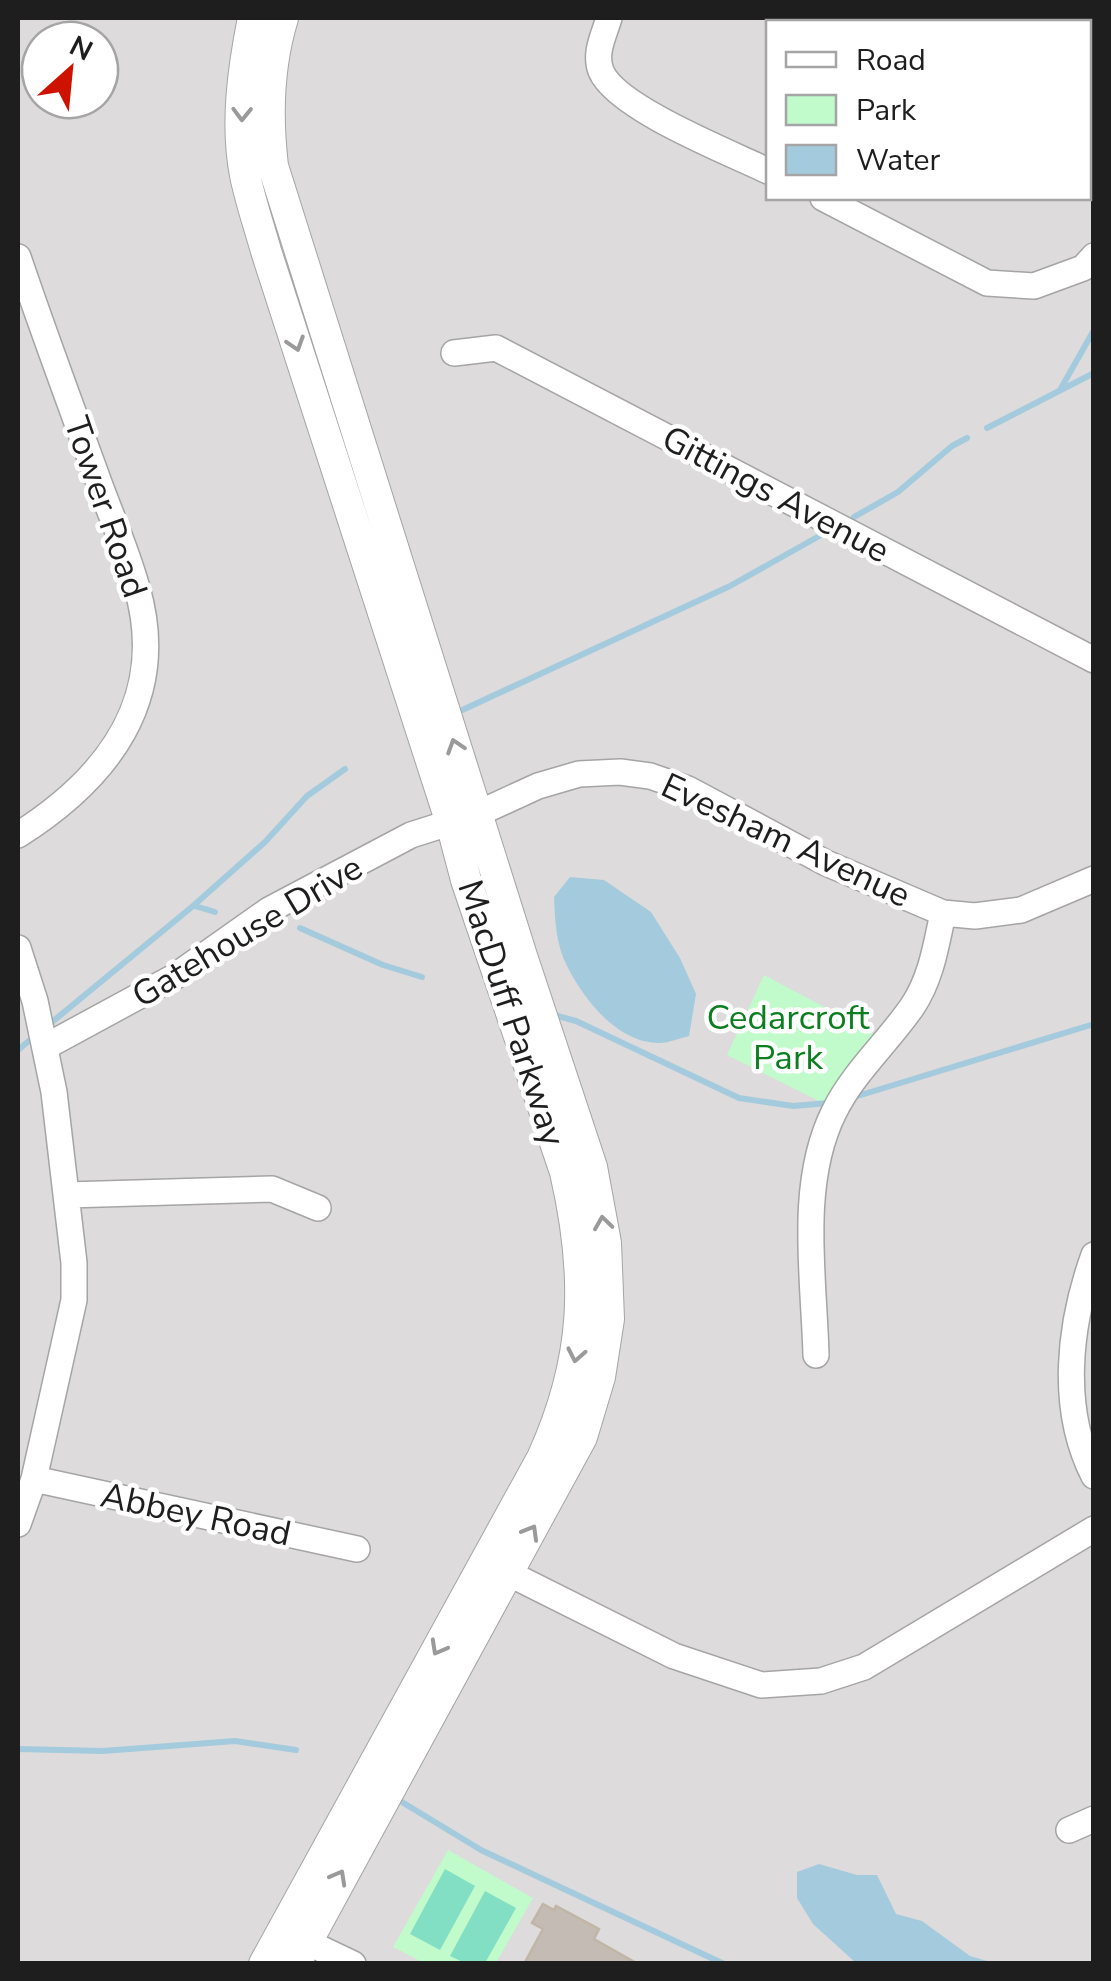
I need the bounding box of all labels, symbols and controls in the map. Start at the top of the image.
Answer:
north arrow [20,20,120,120]
legend [766,20,1091,200]
text: N [63,27,99,70]
text: Road [856,40,926,81]
text: Park [856,90,917,131]
one-way arrow [232,107,253,123]
text: Water [856,140,941,181]
one-way arrow [285,334,305,351]
street label: Tower Road [53,410,158,604]
street label: Gittings Avenue [654,415,898,574]
one-way arrow [447,738,467,755]
street label: Evesham Avenue [654,762,918,919]
street label: Gatehouse Drive [123,844,371,1019]
street label: MacDuff Parkway [446,874,577,1152]
park label: Cedarcroft Park [706,994,870,1081]
one-way arrow [593,1215,614,1232]
one-way arrow [566,1347,587,1364]
street label: Abbey Road [97,1471,295,1558]
one-way arrow [519,1524,538,1542]
one-way arrow [431,1637,451,1655]
one-way arrow [327,1870,347,1888]

